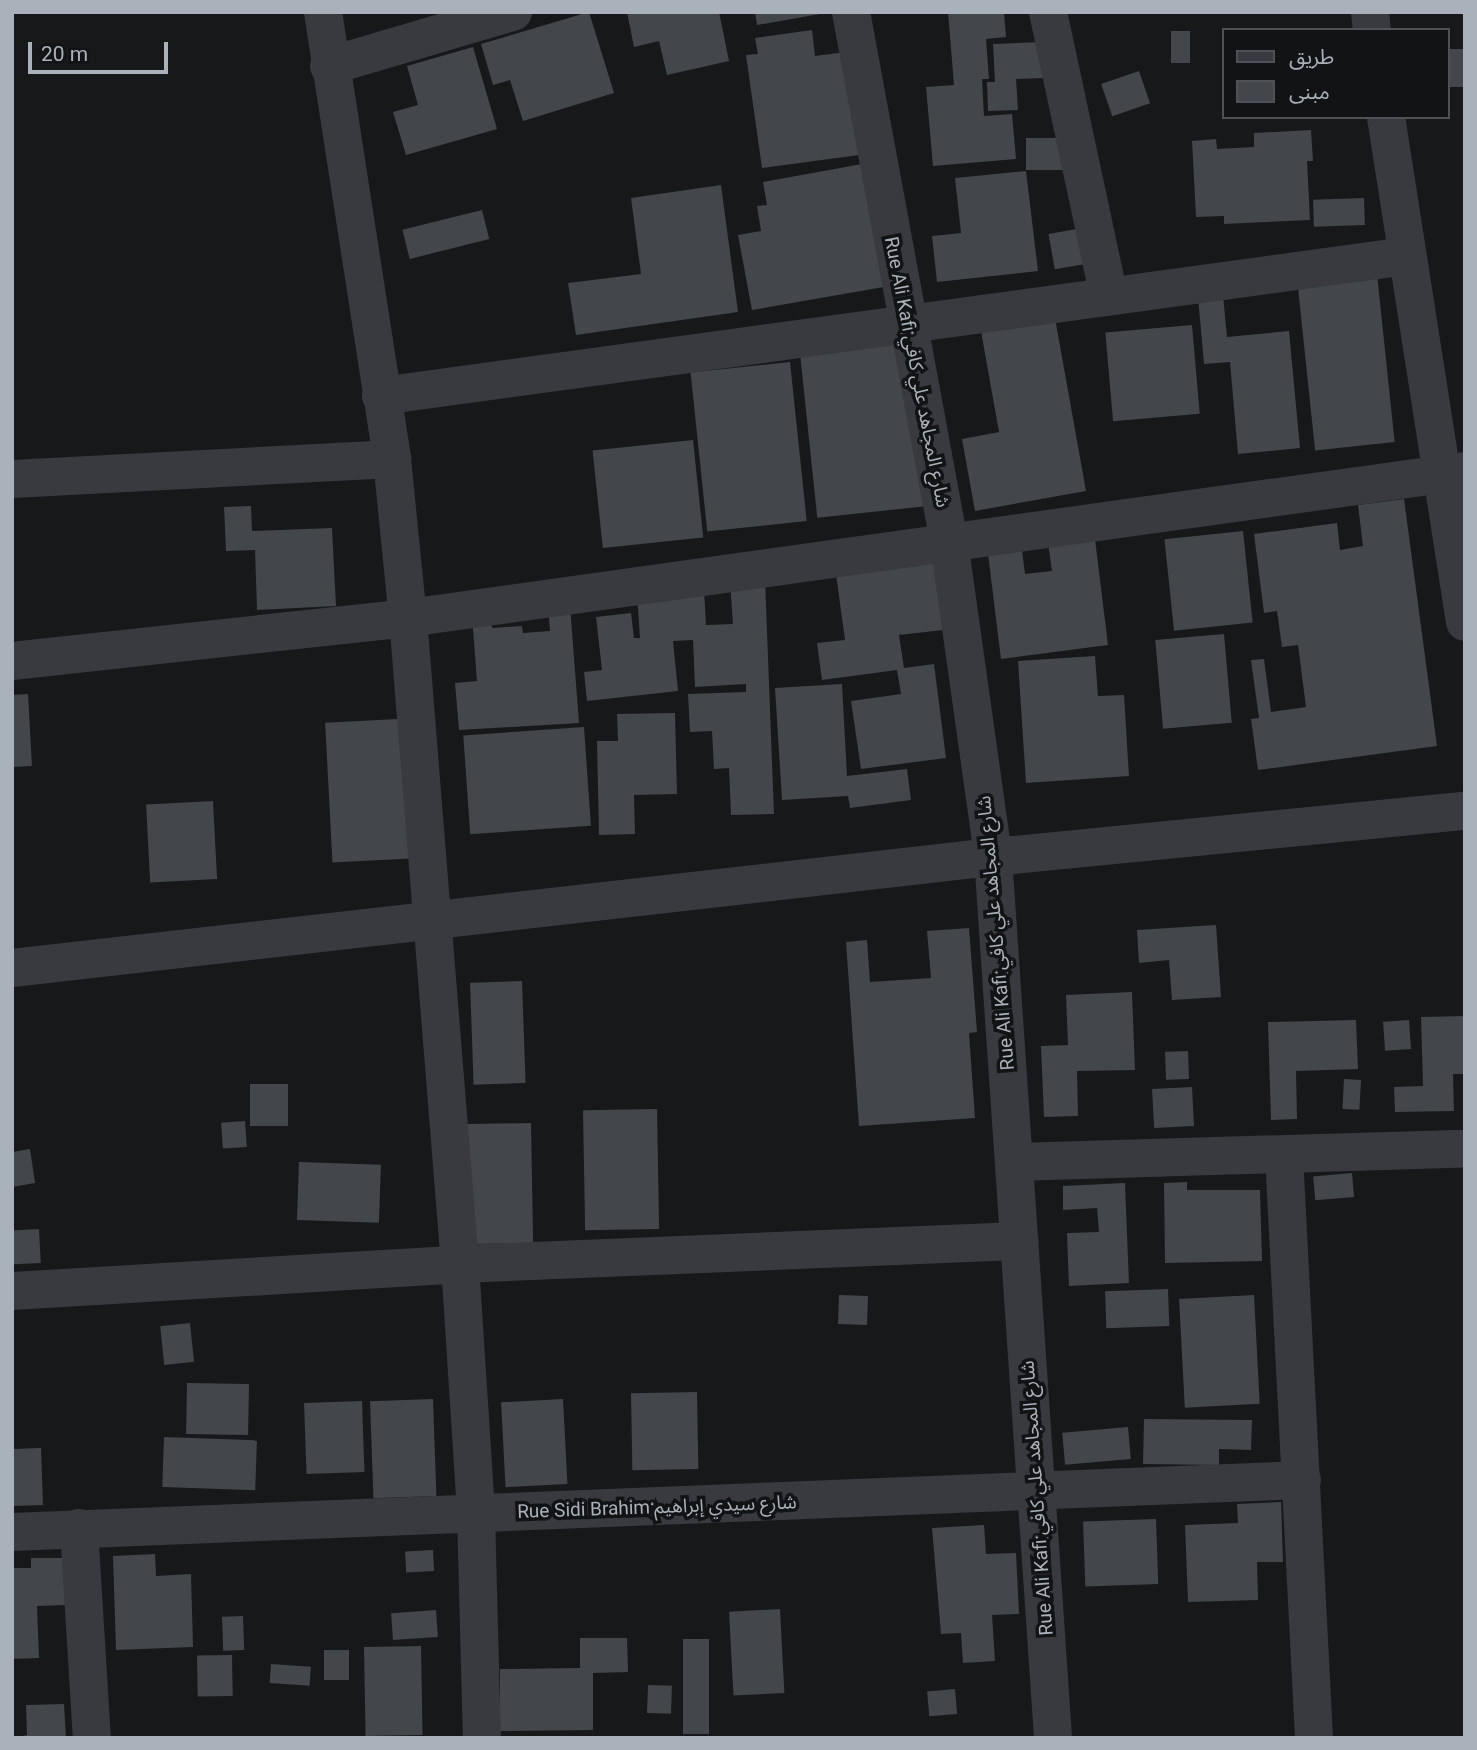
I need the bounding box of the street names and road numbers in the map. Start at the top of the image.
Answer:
street label: Rue Ali Kafi;شارع المجاهد علي كافي [880,235,954,509]
street label: Rue Ali Kafi;شارع المجاهد علي كافي [973,795,1019,1071]
street label: Rue Ali Kafi;شارع المجاهد علي كافي [1016,1360,1058,1636]
street label: Rue Sidi Brahim;شارع سيدي إبراهيم [517,1491,797,1523]

